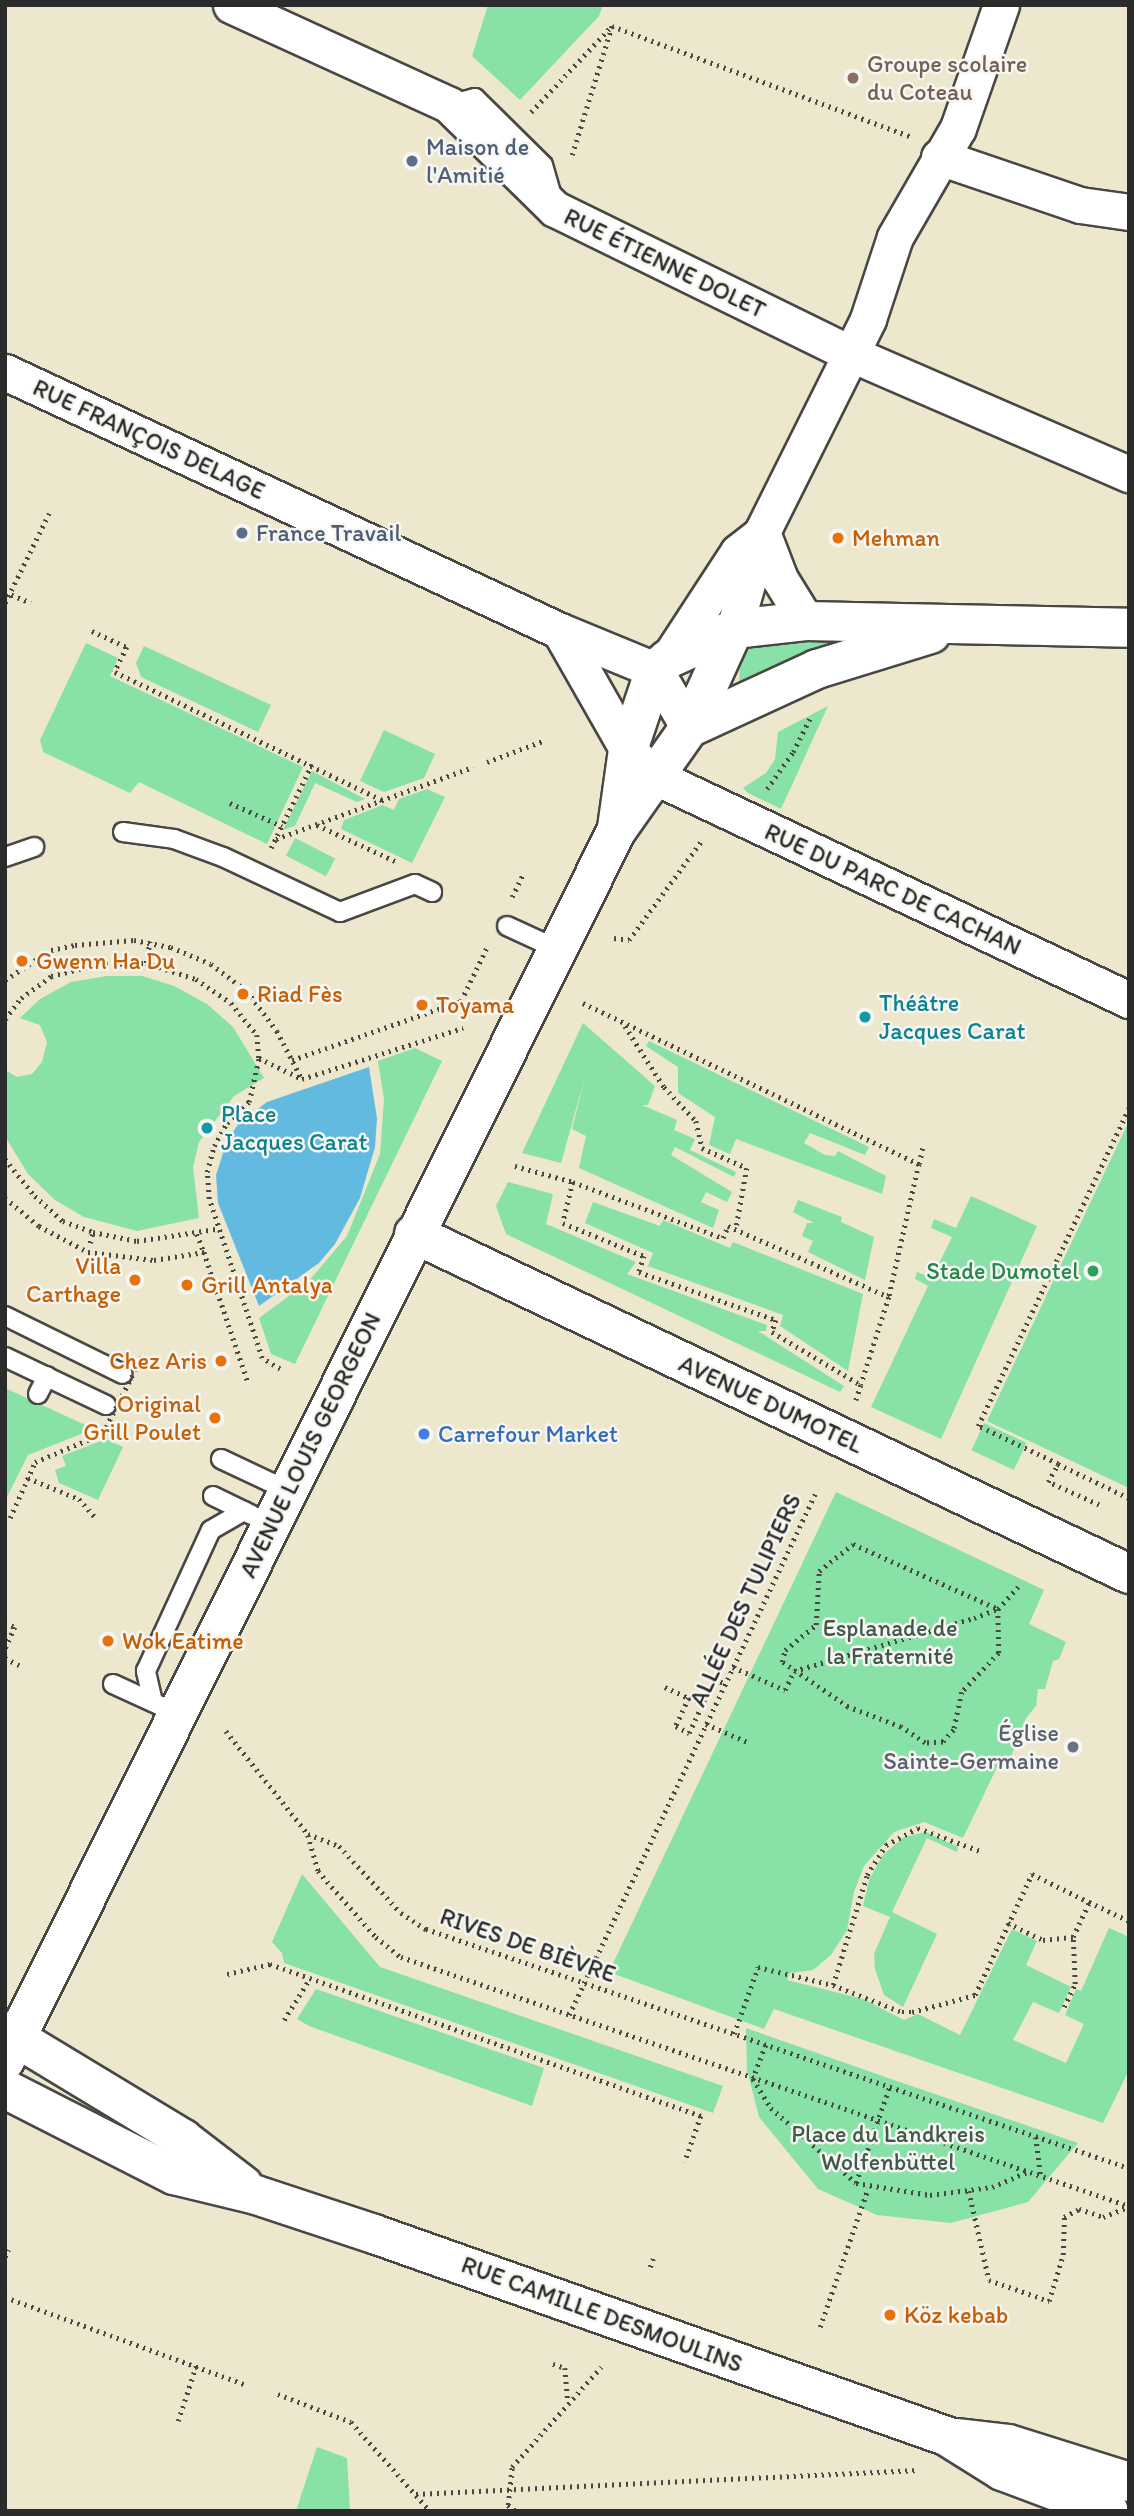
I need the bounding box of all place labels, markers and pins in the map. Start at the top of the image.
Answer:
place label: Groupe scolaire du Coteau [867,50,1027,106]
marker: Groupe scolaire du Coteau [845,70,861,86]
place label: Maison de l'Amitié [426,133,529,189]
marker: Maison de l'Amitié [404,153,420,169]
place label: France Travail [256,519,401,547]
place label: Mehman [852,524,940,552]
marker: France Travail [234,525,250,541]
marker: Mehman [830,530,846,546]
place label: Gwenn Ha Du [36,947,176,975]
marker: Gwenn Ha Du [14,953,30,969]
place label: Riad Fès [257,980,342,1008]
marker: Riad Fès [235,986,251,1002]
place label: Théâtre Jacques Carat [879,989,1025,1045]
place label: Toyama [436,991,514,1019]
marker: Toyama [414,997,430,1013]
marker: Théâtre Jacques Carat [857,1009,873,1025]
place label: Place Jacques Carat [221,1100,367,1156]
marker: Place Jacques Carat [199,1120,215,1136]
place label: Villa Carthage [26,1252,121,1308]
place label: Stade Dumotel [925,1257,1079,1285]
marker: Stade Dumotel [1085,1263,1101,1279]
place label: Grill Antalya [201,1271,332,1299]
marker: Villa Carthage [127,1272,143,1288]
marker: Grill Antalya [179,1277,195,1293]
place label: Chez Aris [109,1347,207,1375]
marker: Chez Aris [213,1353,229,1369]
place label: Original Grill Poulet [84,1390,201,1446]
marker: Original Grill Poulet [207,1410,223,1426]
place label: Carrefour Market [438,1420,619,1448]
marker: Carrefour Market [416,1426,432,1442]
place label: Wok Eatime [122,1627,243,1655]
marker: Wok Eatime [100,1633,116,1649]
place label: Église Sainte-Germaine [883,1719,1059,1775]
marker: Église Sainte-Germaine [1065,1739,1081,1755]
place label: Köz kebab [904,2301,1008,2329]
marker: Köz kebab [882,2307,898,2323]

